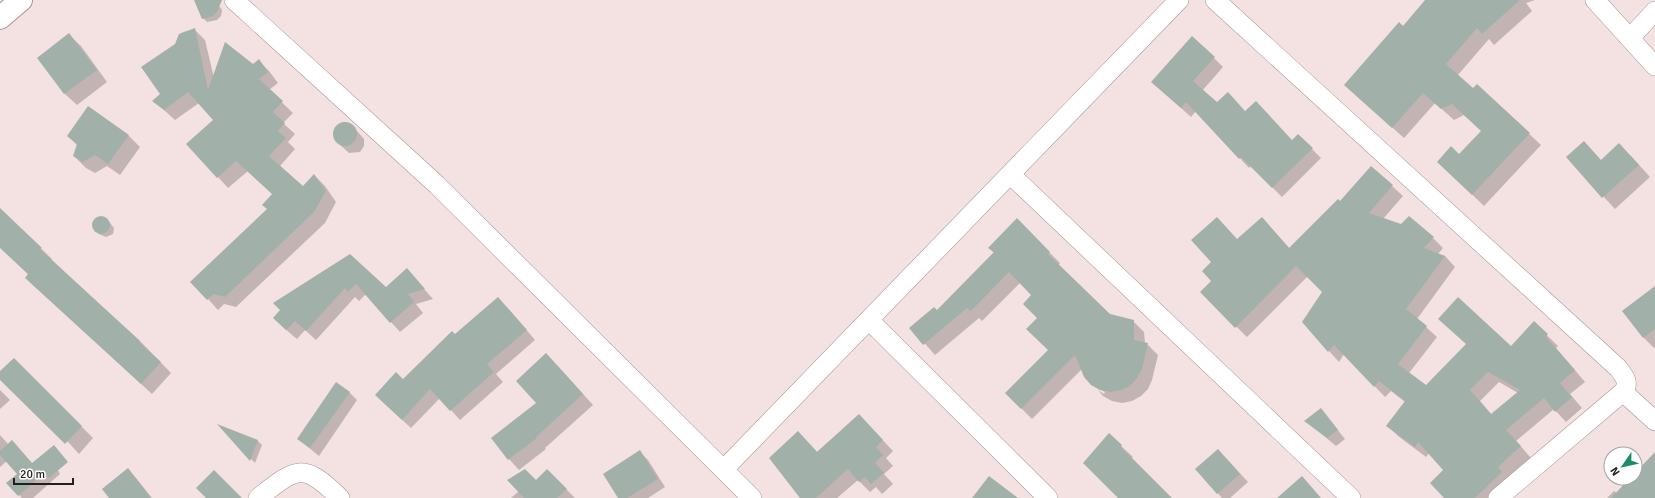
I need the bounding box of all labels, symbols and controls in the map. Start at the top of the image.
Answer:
north arrow [1603,446,1643,486]
scale bar [14,460,73,486]
text: N [1608,465,1623,478]
text: 20 m [20,467,45,482]

